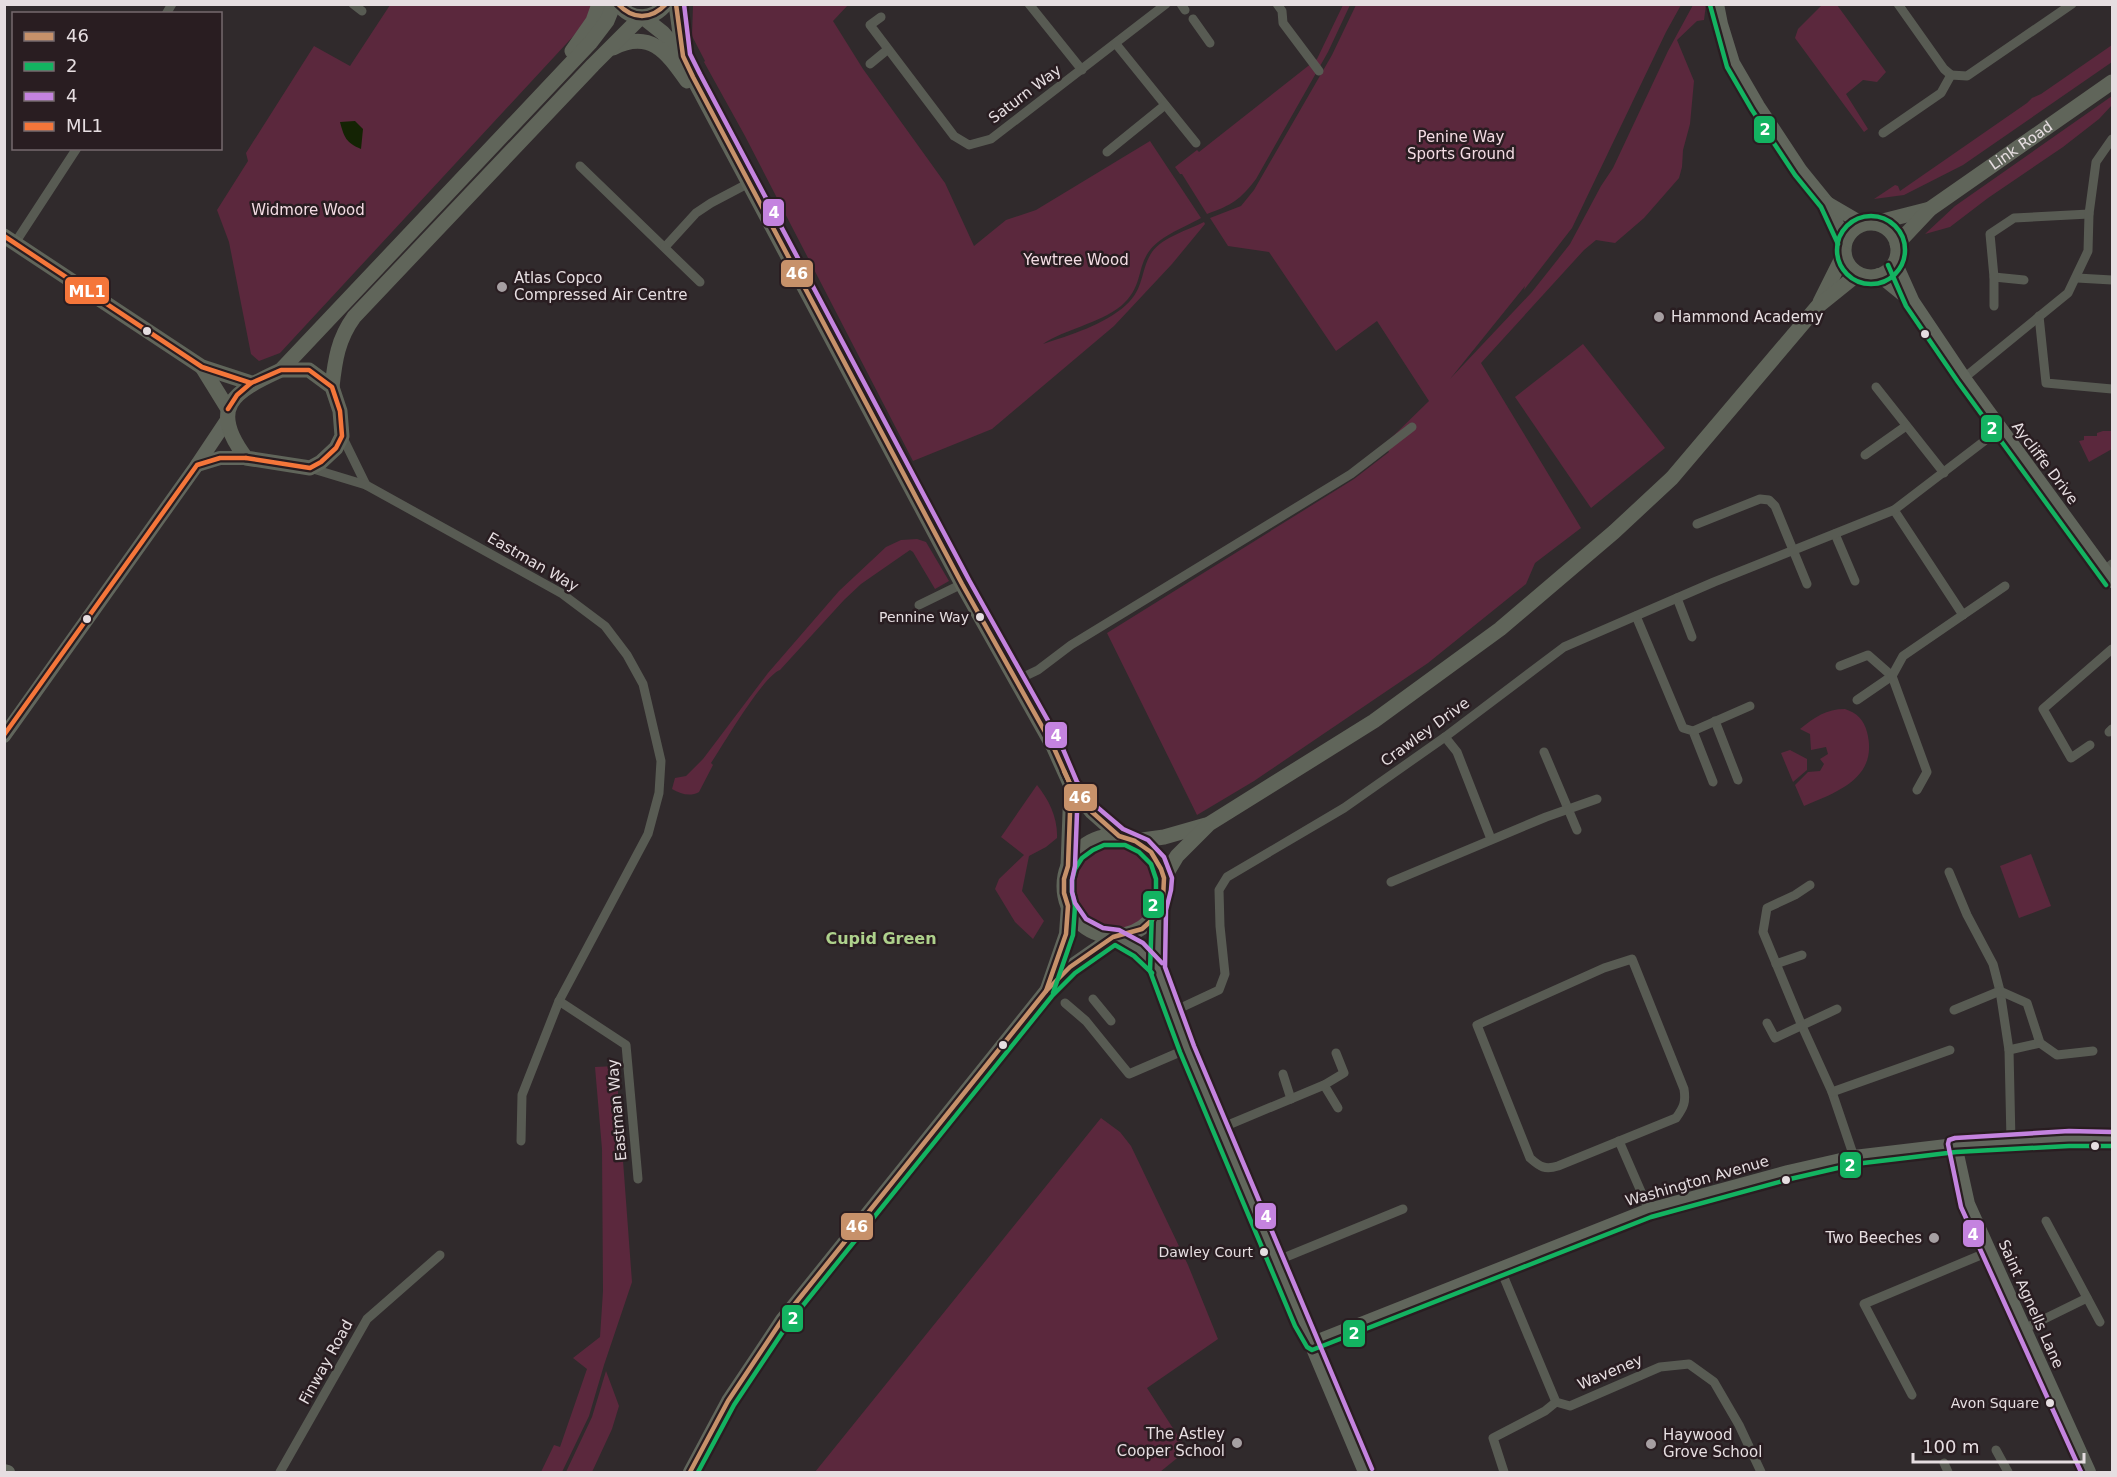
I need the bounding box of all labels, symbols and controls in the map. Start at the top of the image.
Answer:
legend [12,12,222,150]
text: 46 [66,25,89,46]
text: 2 [66,55,77,76]
street label: Saturn Way [985,61,1065,127]
text: 4 [66,85,77,106]
text: ML1 [66,115,103,136]
line badge: 2 [1753,115,1776,144]
street label: Link Road [1986,117,2056,174]
text: 2 [1759,120,1771,139]
park label: Penine Way Sports Ground [1407,128,1515,163]
line badge: 4 [762,198,785,227]
park label: Widmore Wood [251,201,365,219]
text: 4 [768,203,780,222]
park label: Yewtree Wood [1022,251,1129,269]
line badge: 46 [780,259,814,288]
text: 46 [786,264,808,283]
place label: Atlas Copco Compressed Air Centre [514,269,688,304]
line badge: ML1 [64,276,110,305]
marker: Atlas Copco Compressed Air Centre [495,280,509,294]
text: ML1 [68,282,106,301]
place label: Hammond Academy [1671,308,1823,326]
marker: Hammond Academy [1652,310,1666,324]
unlabelled marker [141,325,153,337]
unlabelled marker [1919,328,1931,340]
line badge: 2 [1980,414,2003,443]
street label: Aycliffe Drive [2008,418,2082,508]
text: 2 [1986,419,1998,438]
street label: Eastman Way [484,529,582,595]
place label: Pennine Way [879,609,969,625]
marker: Pennine Way [974,611,986,623]
unlabelled marker [81,613,93,625]
street label: Crawley Drive [1377,694,1473,770]
line badge: 4 [1044,721,1068,749]
text: 4 [1050,726,1062,745]
line badge: 46 [1063,783,1098,812]
text: 46 [1069,788,1091,807]
line badge: 2 [1142,890,1165,919]
text: 2 [1147,896,1159,915]
district label: Cupid Green [825,929,937,948]
unlabelled marker [997,1039,1009,1051]
street label: Eastman Way [604,1058,630,1162]
unlabelled marker [2089,1140,2101,1152]
line badge: 2 [1839,1151,1862,1179]
street label: Washington Avenue [1623,1152,1771,1210]
text: 2 [1844,1156,1856,1175]
unlabelled marker [1780,1174,1792,1186]
line badge: 4 [1254,1202,1277,1230]
text: 4 [1260,1207,1272,1226]
line badge: 46 [840,1212,874,1241]
text: 46 [846,1217,868,1236]
line badge: 4 [1962,1219,1985,1248]
text: 4 [1967,1225,1979,1244]
place label: Two Beeches [1825,1229,1922,1247]
marker: Two Beeches [1927,1231,1941,1245]
street label: Saint Agnells Lane [1995,1237,2067,1371]
place label: Dawley Court [1158,1244,1254,1260]
marker: Dawley Court [1258,1246,1270,1258]
line badge: 2 [781,1304,804,1333]
text: 2 [787,1309,799,1328]
street label: Finway Road [295,1317,357,1407]
line badge: 2 [1342,1319,1366,1348]
text: 2 [1348,1324,1360,1343]
street label: Waveney [1575,1350,1645,1394]
place label: Avon Square [1951,1395,2039,1411]
marker: Avon Square [2044,1397,2056,1409]
place label: The Astley Cooper School [1117,1425,1225,1460]
place label: Haywood Grove School [1663,1426,1762,1461]
scale bar [1913,1426,2084,1464]
marker: The Astley Cooper School [1230,1436,1244,1450]
text: 100 m [1922,1436,1980,1457]
marker: Haywood Grove School [1644,1437,1658,1451]

